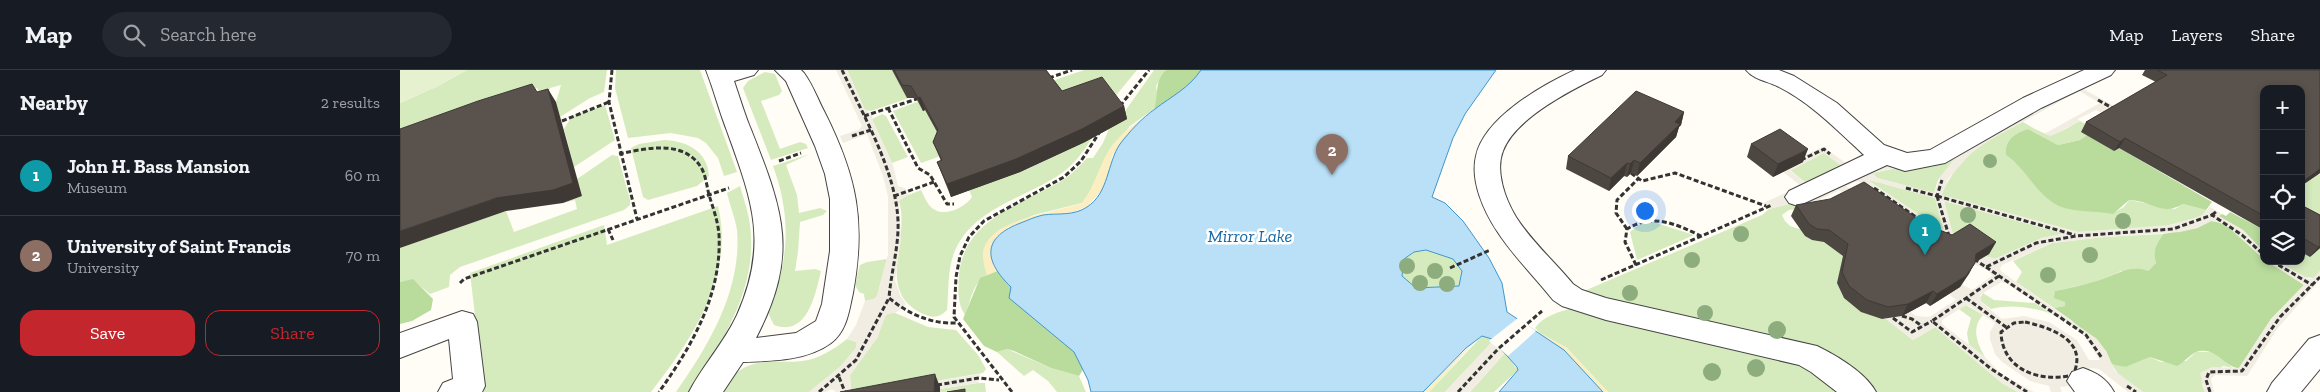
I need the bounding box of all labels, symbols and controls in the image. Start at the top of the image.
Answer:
search box [102,12,452,57]
text: Map [25,20,72,49]
icon: search [120,21,148,49]
text: Search here [160,23,257,46]
text: Map [2109,24,2144,46]
text: Layers [2172,24,2223,46]
text: Share [2251,24,2295,46]
map controls [2260,85,2305,265]
button: + [2260,85,2305,130]
text: Nearby [20,90,88,115]
text: 2 results [321,93,380,112]
button: − [2260,130,2305,175]
pin: 2 [1316,134,1348,175]
text: John H. Bass Mansion [67,155,250,178]
text: 1 [33,166,39,185]
text: 60 m [345,166,380,185]
button: locate [2260,175,2305,220]
text: Museum [67,178,127,197]
your location [1632,198,1658,224]
pin: 1 [1909,214,1941,255]
button: layers [2260,220,2305,265]
water label: Mirror Lake [1208,225,1293,247]
text: University of Saint Francis [67,235,291,258]
text: 2 [32,246,40,265]
text: 70 m [346,246,380,265]
text: University [67,258,139,277]
button: Save [20,310,195,356]
button: Share [205,310,380,356]

